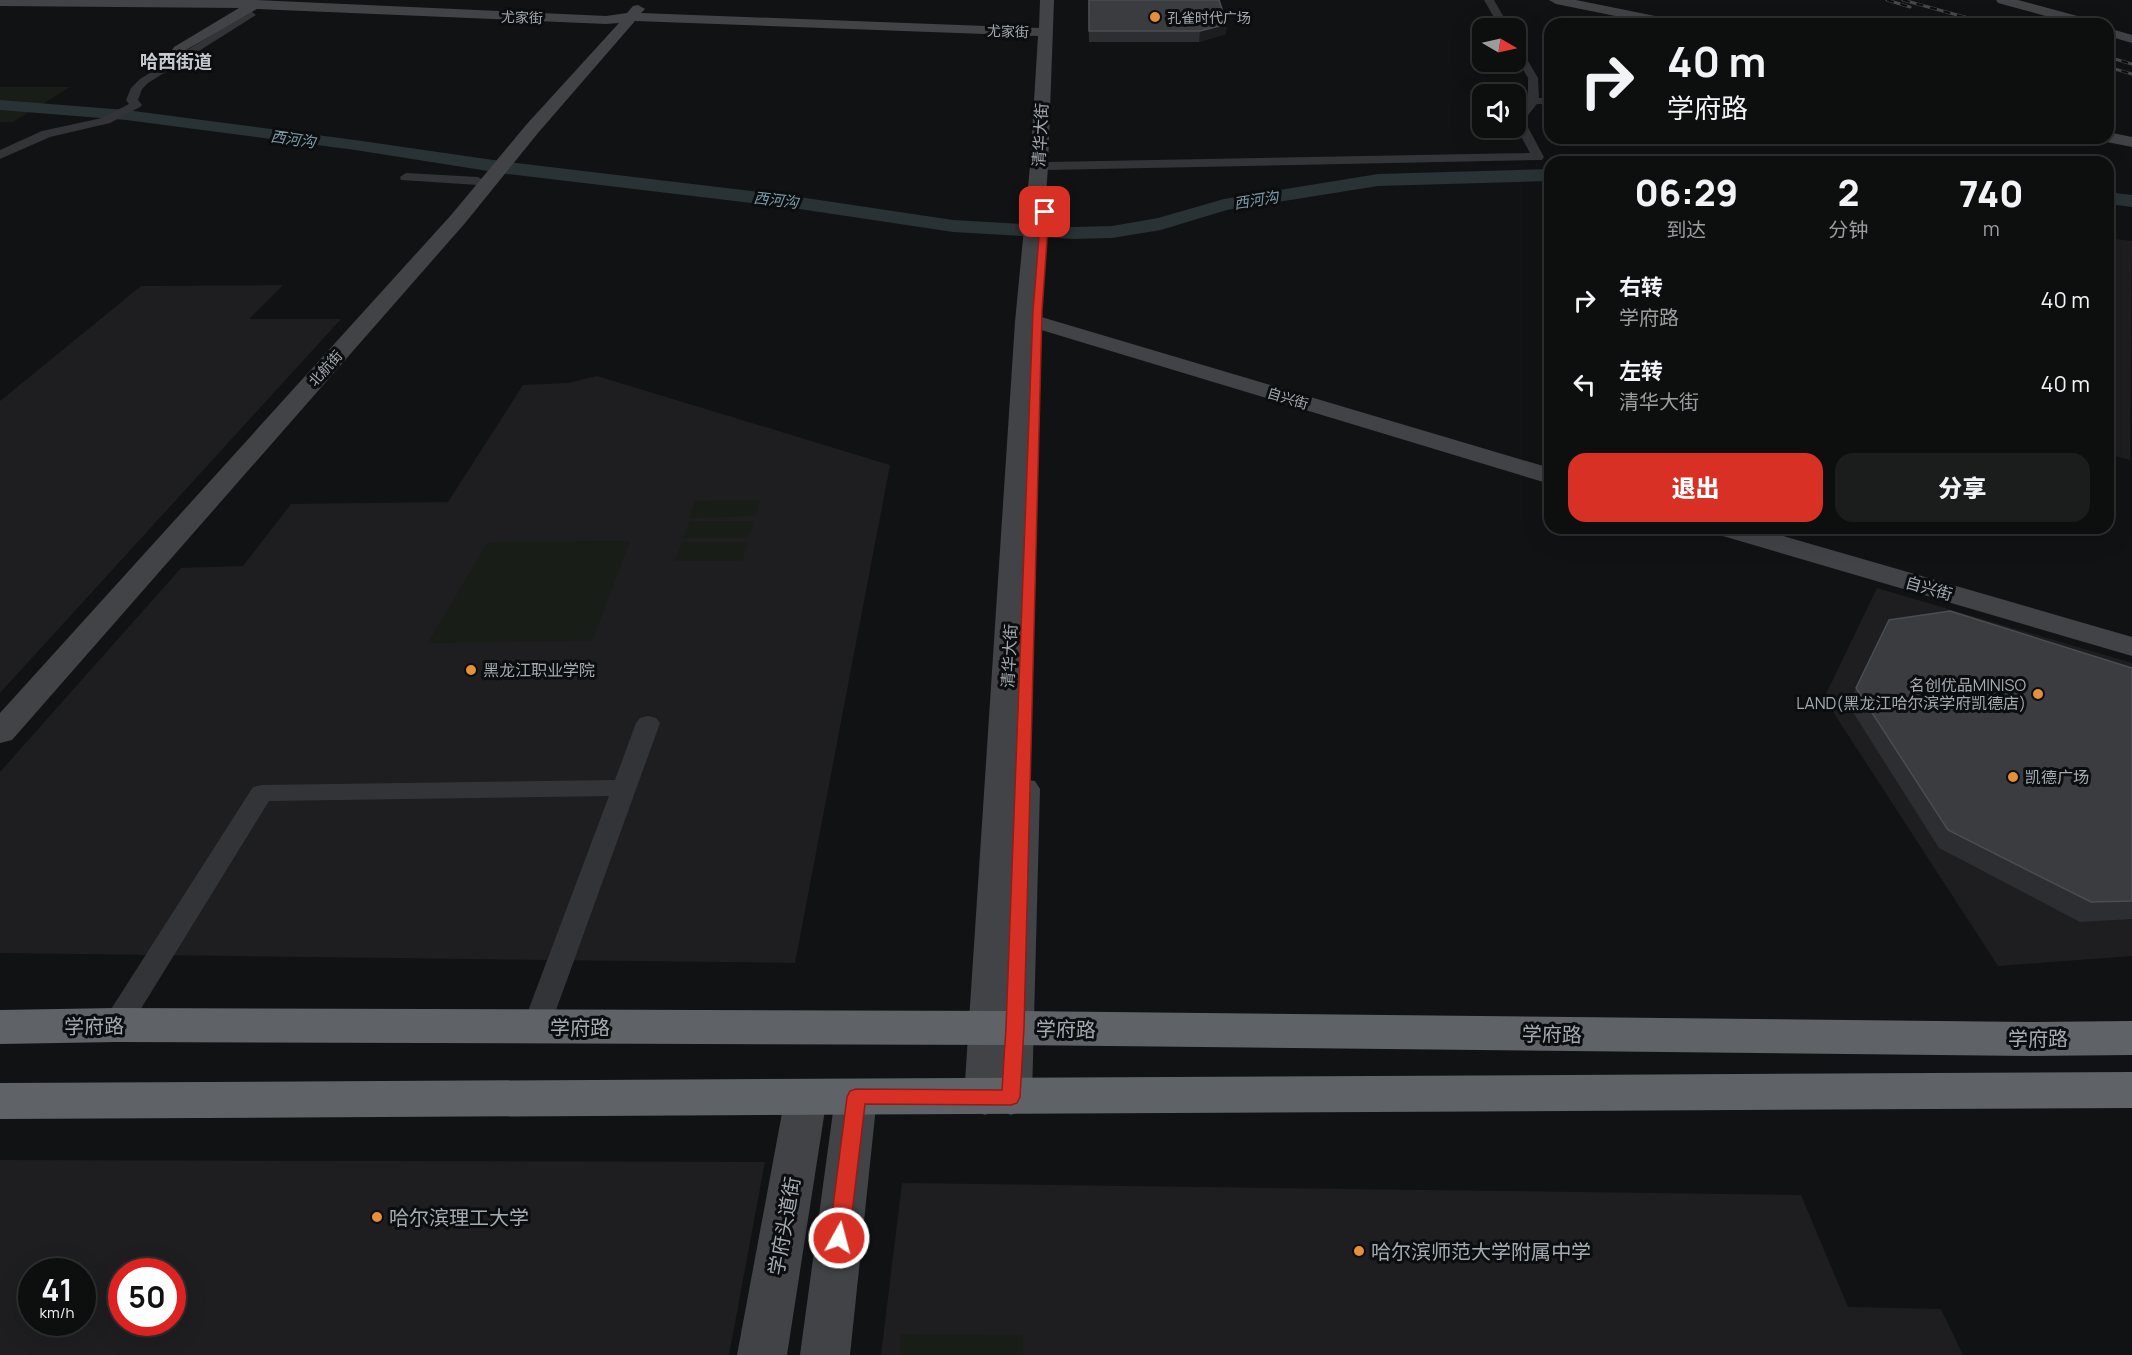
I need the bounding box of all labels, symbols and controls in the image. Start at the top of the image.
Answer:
street label: 尤家街 [501,7,543,27]
place label: 孔雀时代广场 [1167,8,1251,27]
marker: 孔雀时代广场 [1148,10,1162,24]
north arrow [1472,18,1526,72]
map controls [1472,18,1526,138]
street label: 尤家街 [987,21,1029,41]
text: 40 m [1667,32,1766,90]
icon: right [1568,42,1646,120]
district label: 哈西街道 [140,49,212,73]
button: sound [1472,84,1526,138]
text: 学府路 [1667,89,1748,126]
street label: 清华大街 [1027,102,1053,168]
water label: 西河沟 [269,125,319,153]
text: 06:29 [1634,168,1738,217]
text: 2 [1838,168,1859,217]
text: 740 [1959,169,2024,218]
pin [1019,186,1070,237]
water label: 西河沟 [1232,186,1282,214]
water label: 西河沟 [752,187,802,213]
icon: arrive [1028,195,1061,228]
text: m [1983,215,2000,242]
text: 到达 [1666,216,1706,243]
text: 分钟 [1829,216,1869,243]
text: 右转 [1619,272,1663,302]
icon: right [1568,284,1601,317]
text: 40 m [2041,285,2090,315]
text: 学府路 [1619,304,1679,331]
street label: 北航街 [304,346,346,390]
text: 左转 [1619,356,1663,386]
icon: left [1568,368,1601,401]
text: 40 m [2041,369,2090,399]
street label: 自兴街 [1265,383,1311,413]
text: 清华大街 [1619,388,1699,415]
button: 退出 [1568,453,1823,522]
button: 分享 [1835,453,2090,522]
street label: 自兴街 [1903,571,1955,605]
street label: 清华大街 [996,623,1022,689]
place label: 黑龙江职业学院 [483,659,595,681]
marker: 黑龙江职业学院 [464,663,478,677]
place label: 名创优品MINISO LAND(黑龙江哈尔滨学府凯德店) [1796,674,2026,714]
marker: 名创优品MINISO LAND(黑龙江哈尔滨学府凯德店) [2031,687,2045,701]
place label: 凯德广场 [2025,766,2089,788]
marker: 凯德广场 [2006,770,2020,784]
street label: 学府路 [64,1012,124,1040]
street label: 学府路 [550,1014,610,1041]
street label: 学府路 [1036,1015,1096,1043]
street label: 学府路 [1522,1020,1582,1048]
street label: 学府路 [2008,1025,2068,1052]
street label: 学府头道街 [762,1174,806,1278]
place label: 哈尔滨理工大学 [389,1204,529,1231]
position arrow [807,1206,871,1270]
marker: 哈尔滨理工大学 [370,1210,384,1224]
place label: 哈尔滨师范大学附属中学 [1371,1238,1591,1265]
marker: 哈尔滨师范大学附属中学 [1352,1244,1366,1258]
speed limit sign: 50 [108,1258,186,1336]
text: 41 [41,1269,73,1310]
text: km/h [40,1302,74,1323]

